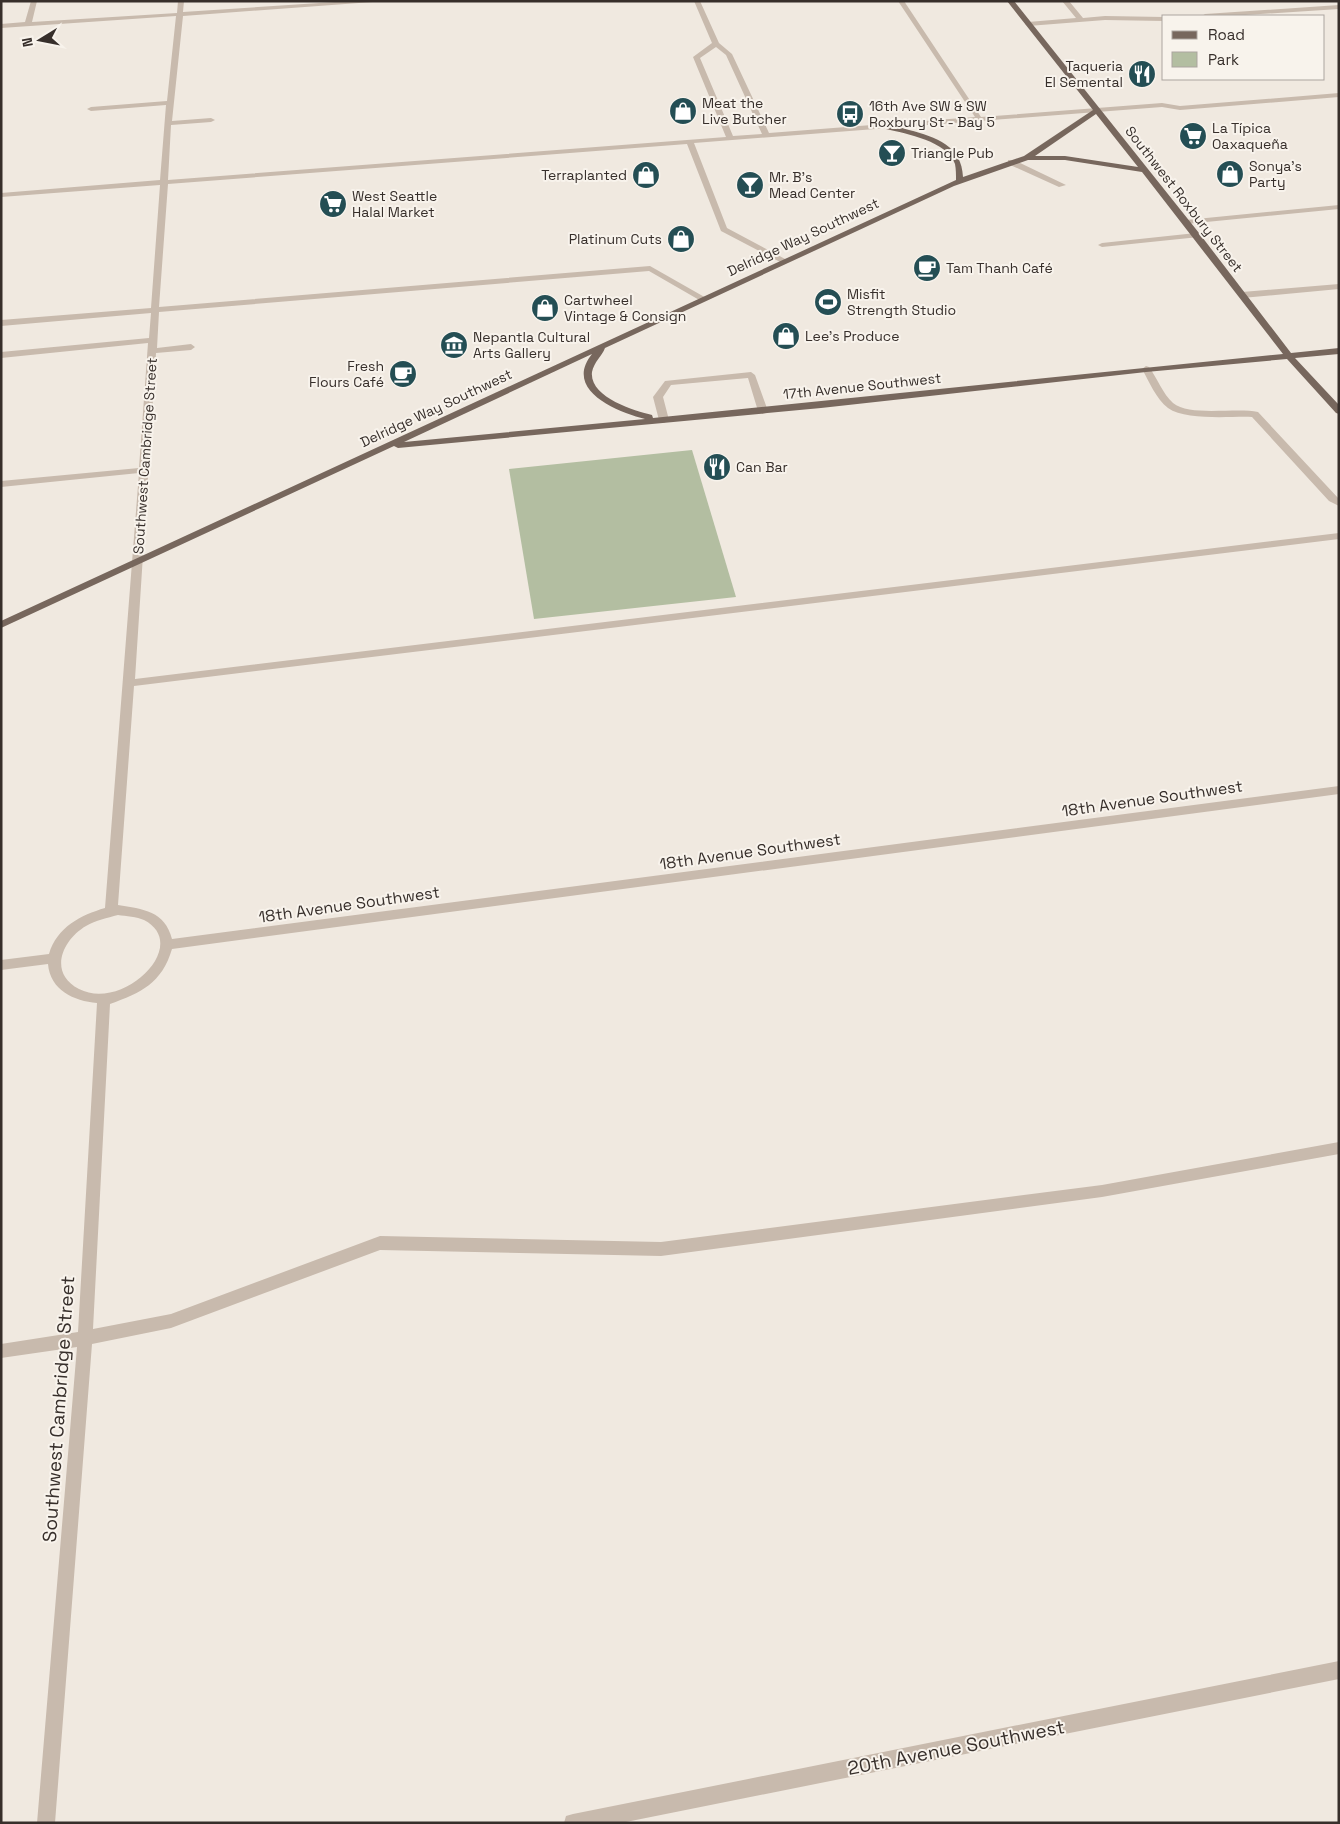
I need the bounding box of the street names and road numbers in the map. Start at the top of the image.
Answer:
street label: Southwest Roxbury Street [1121,122,1247,276]
street label: Delridge Way Southwest [724,194,882,280]
street label: Southwest Cambridge Street [129,357,161,555]
street label: Delridge Way Southwest [357,365,515,451]
street label: 17th Avenue Southwest [782,369,942,403]
street label: 18th Avenue Southwest [1060,775,1244,822]
street label: 18th Avenue Southwest [658,828,842,875]
street label: 18th Avenue Southwest [257,881,441,928]
street label: Southwest Cambridge Street [37,1275,80,1543]
street label: 20th Avenue Southwest [845,1714,1067,1781]

